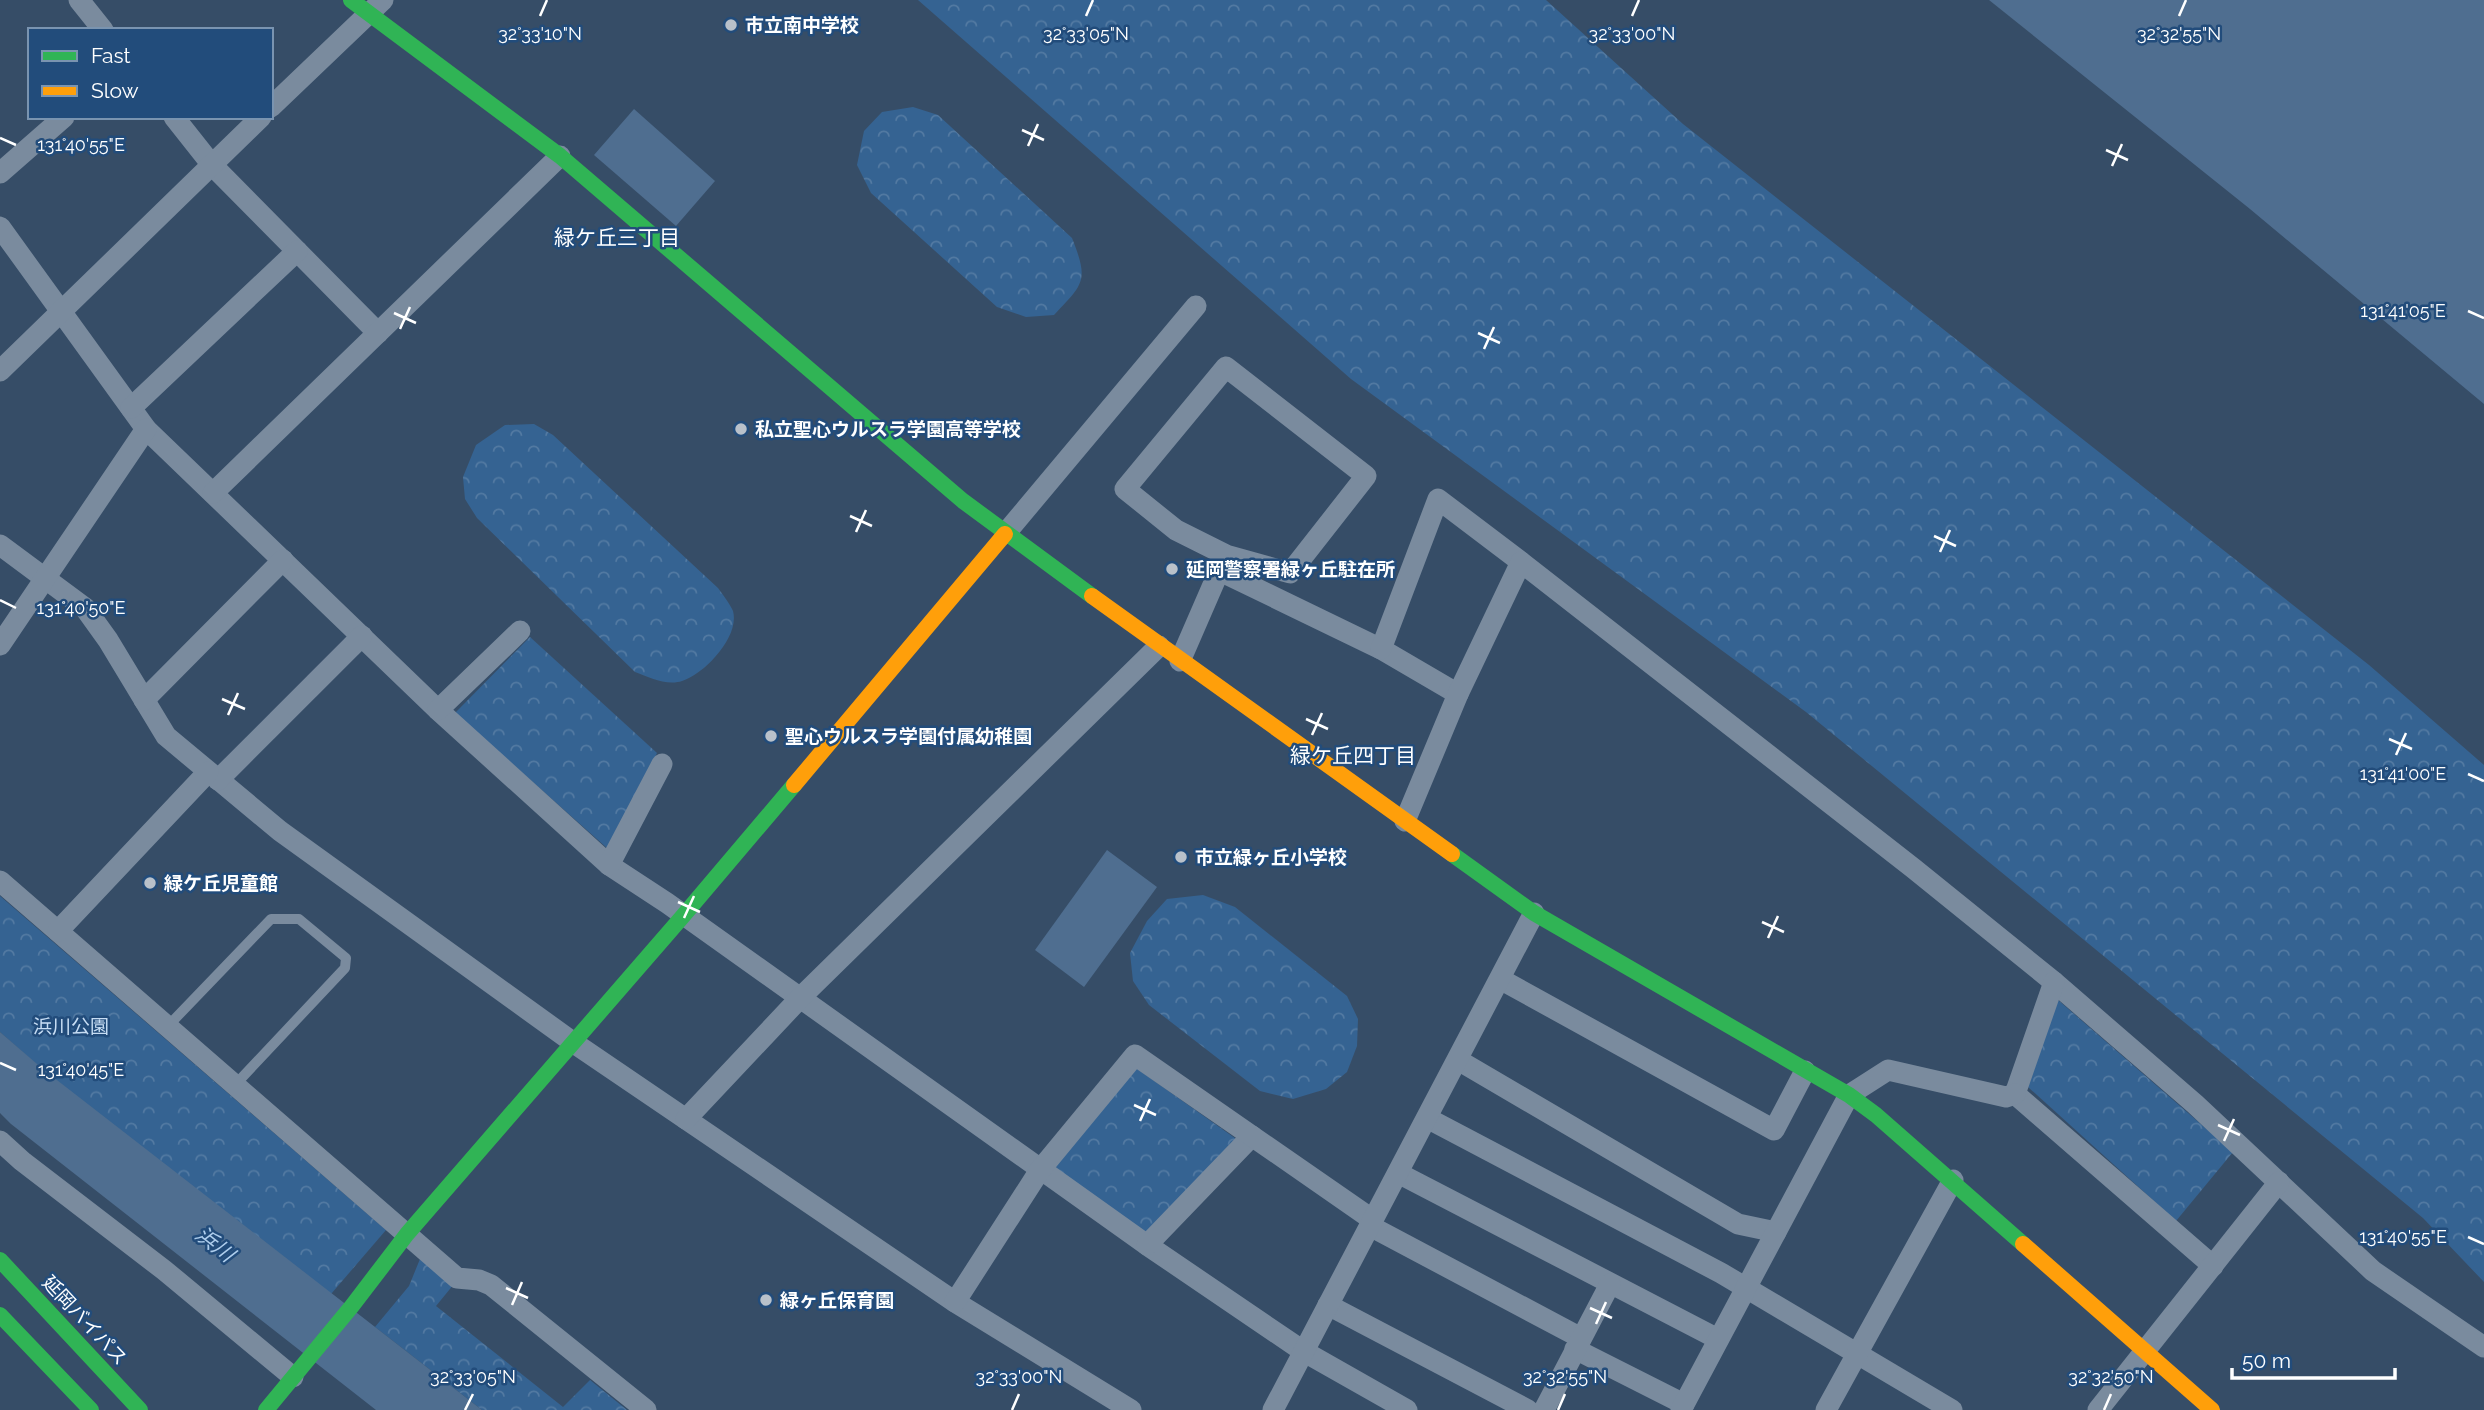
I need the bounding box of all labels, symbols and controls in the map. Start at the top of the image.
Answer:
place label: 市立南中学校 [745,14,859,36]
marker: 市立南中学校 [723,17,739,33]
text: 32°33'10"N [498,23,582,44]
text: 32°33'05"N [1043,23,1129,44]
text: 32°33'00"N [1589,23,1675,44]
text: 32°32'55"N [2137,23,2221,44]
legend [28,28,273,119]
text: Fast [91,43,131,68]
text: Slow [91,78,139,103]
text: 131°40'55"E [37,134,125,155]
district label: 緑ケ丘三丁目 [554,225,680,250]
text: 131°41'05"E [2360,300,2446,321]
place label: 私立聖心ウルスラ学園高等学校 [755,418,1021,440]
marker: 私立聖心ウルスラ学園高等学校 [733,421,749,437]
place label: 延岡警察署緑ヶ丘駐在所 [1186,558,1395,580]
marker: 延岡警察署緑ヶ丘駐在所 [1164,561,1180,577]
text: 131°40'50"E [37,597,125,618]
place label: 聖心ウルスラ学園付属幼稚園 [785,725,1032,747]
marker: 聖心ウルスラ学園付属幼稚園 [763,728,779,744]
district label: 緑ケ丘四丁目 [1290,743,1416,768]
text: 131°41'00"E [2360,763,2446,784]
place label: 市立緑ヶ丘小学校 [1195,846,1347,868]
marker: 市立緑ヶ丘小学校 [1173,849,1189,865]
place label: 緑ケ丘児童館 [164,872,278,894]
marker: 緑ケ丘児童館 [142,875,158,891]
park label: 浜川公園 [33,1015,109,1037]
text: 131°40'45"E [38,1059,124,1080]
water label: 浜川 [191,1221,241,1268]
text: 131°40'55"E [2359,1226,2447,1247]
street label: 延岡バイパス [38,1271,132,1369]
place label: 緑ヶ丘保育園 [780,1289,894,1311]
marker: 緑ヶ丘保育園 [758,1292,774,1308]
scale bar [2232,1336,2395,1380]
text: 50 m [2242,1348,2291,1373]
text: 32°33'05"N [430,1366,516,1387]
text: 32°33'00"N [976,1366,1062,1387]
text: 32°32'55"N [1523,1366,1607,1387]
text: 32°32'50"N [2068,1366,2154,1387]

